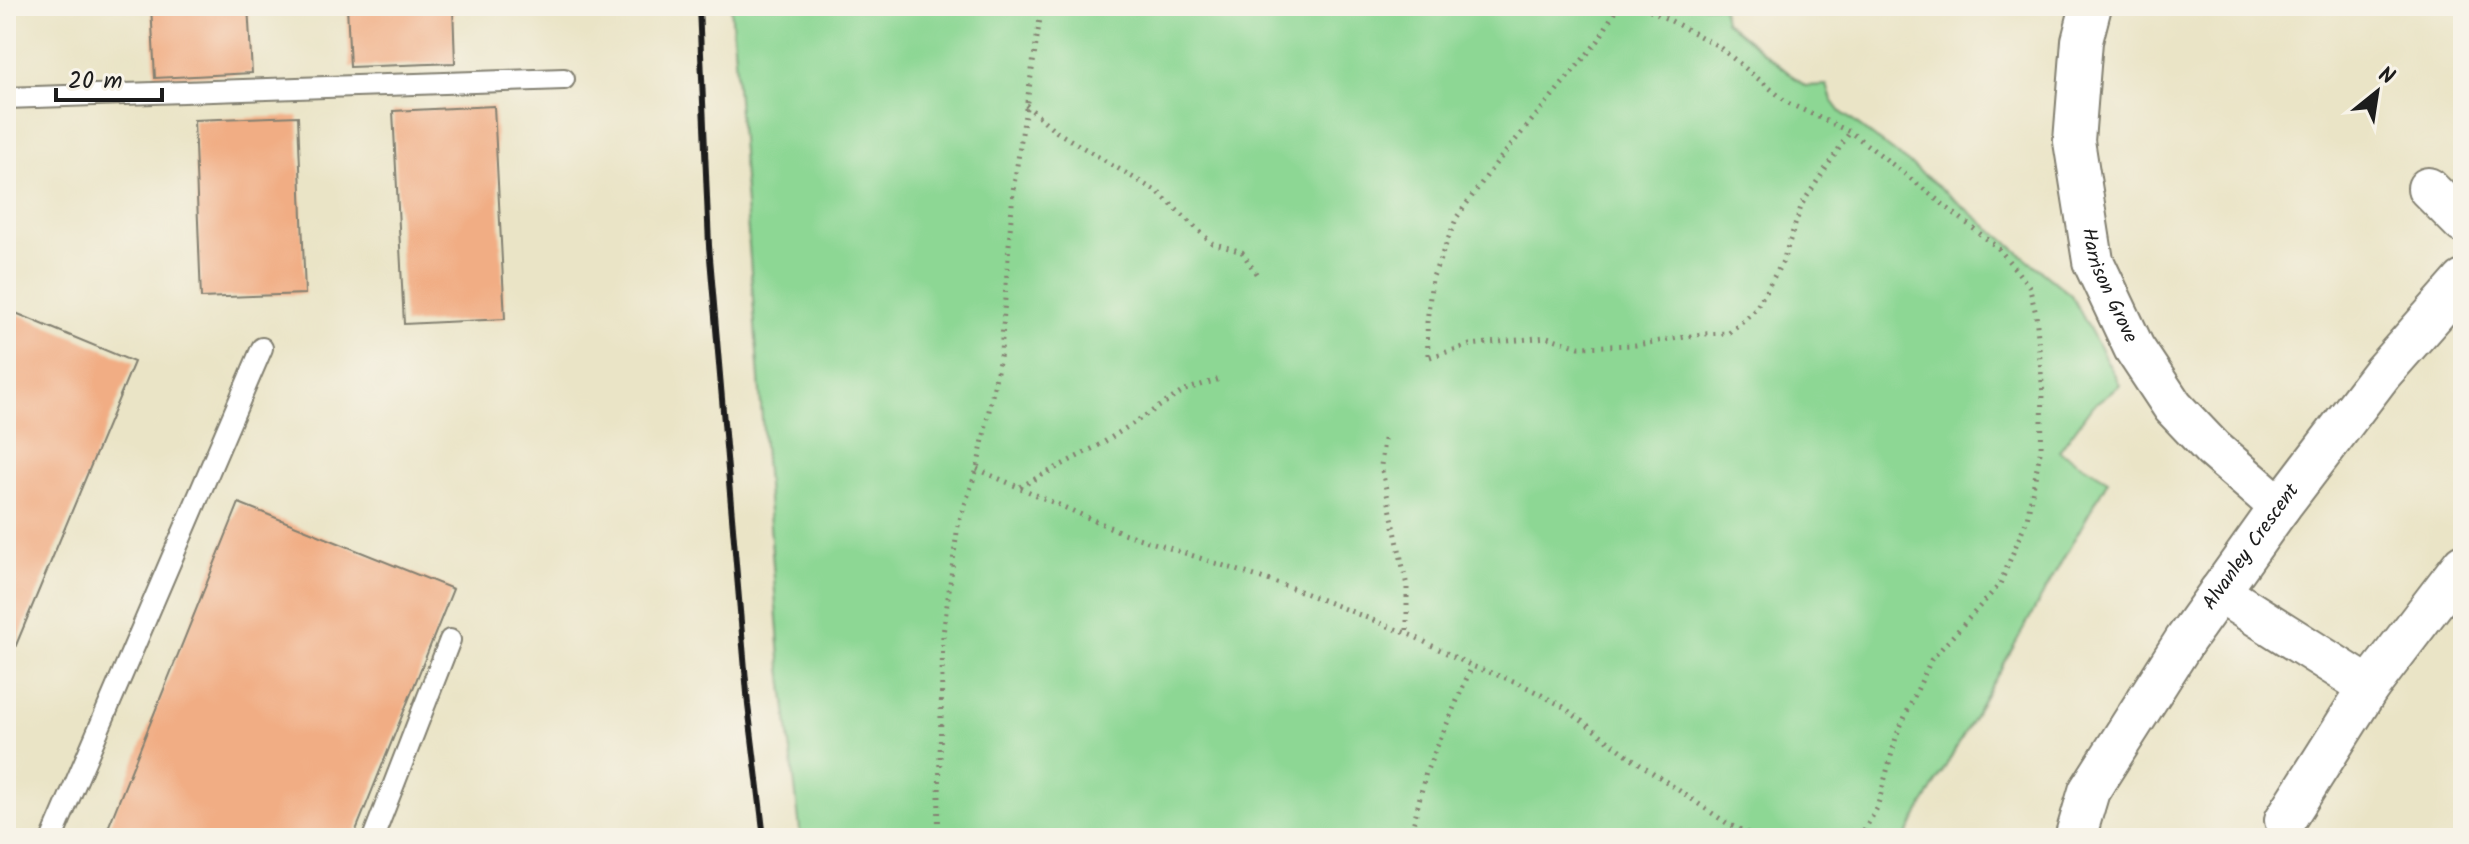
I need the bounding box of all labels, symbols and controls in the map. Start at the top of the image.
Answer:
scale bar [56,52,162,102]
north arrow [2337,52,2417,132]
text: N [2371,58,2401,96]
text: 20 m [68,62,123,101]
street label: Harrison Grove [2072,226,2146,349]
street label: Alvanley Crescent [2195,477,2308,617]

